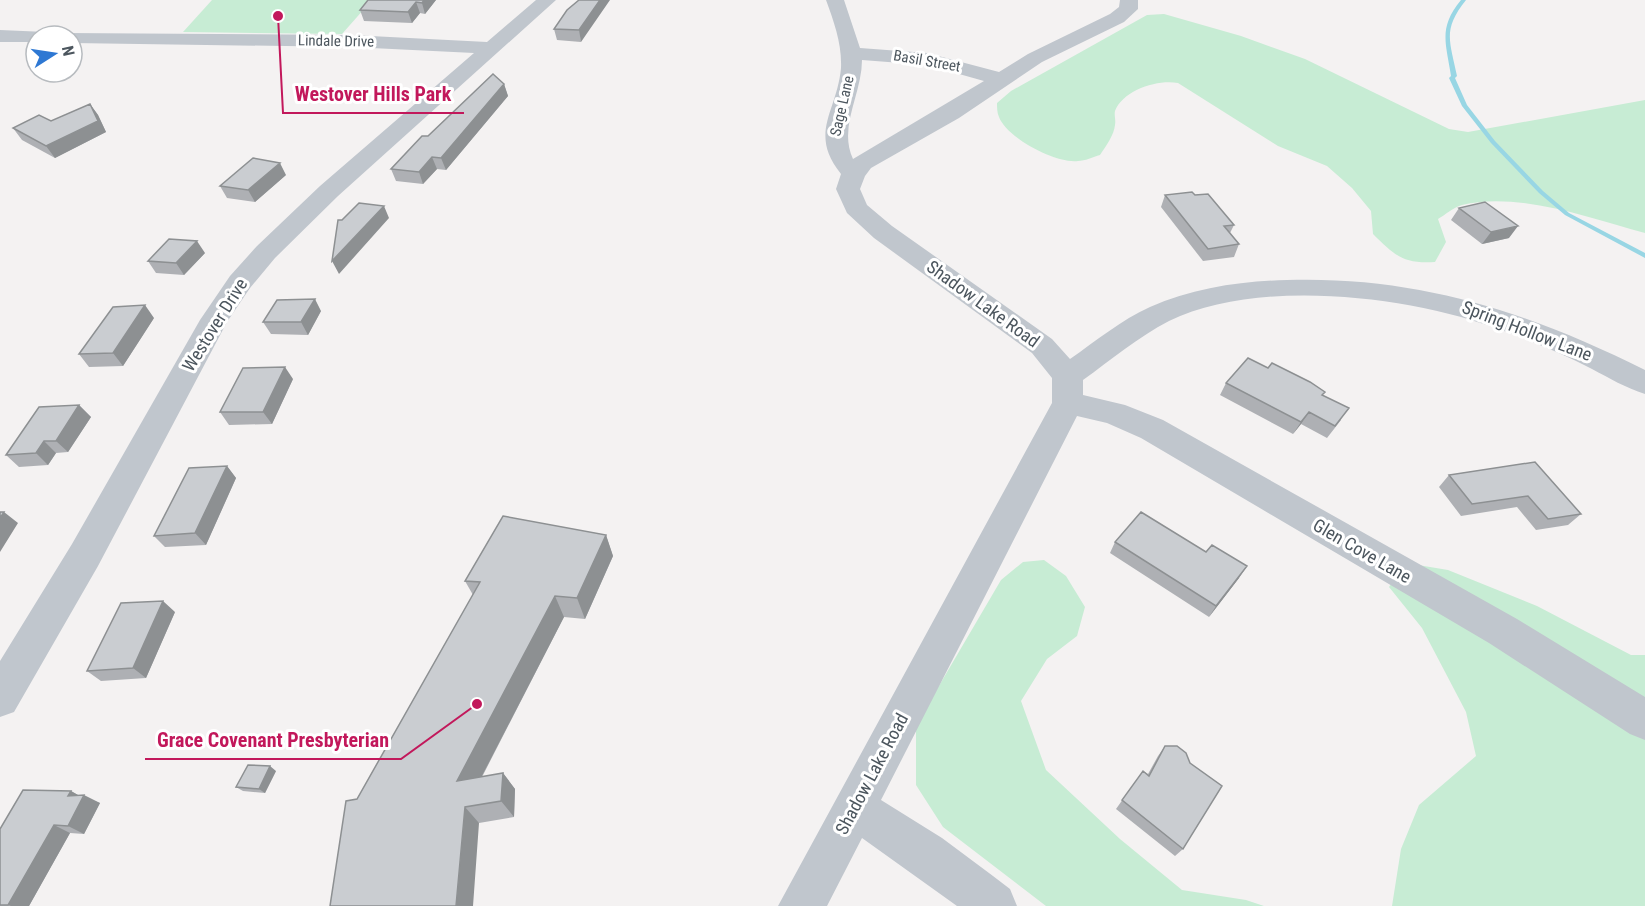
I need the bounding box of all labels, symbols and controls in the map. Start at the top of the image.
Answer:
north arrow [24,24,84,84]
street label: Lindale Drive [298,31,374,51]
text: N [58,44,78,58]
street label: Basil Street [892,46,962,76]
street label: Sage Lane [826,74,858,138]
callout: Westover Hills Park [283,75,464,113]
text: Westover Hills Park [295,82,452,106]
street label: Shadow Lake Road [923,256,1044,352]
street label: Westover Drive [178,274,251,375]
street label: Spring Hollow Lane [1459,296,1595,365]
street label: Glen Cove Lane [1310,514,1415,587]
street label: Shadow Lake Road [831,710,912,838]
callout: Grace Covenant Presbyterian [145,721,401,759]
text: Grace Covenant Presbyterian [157,728,389,752]

